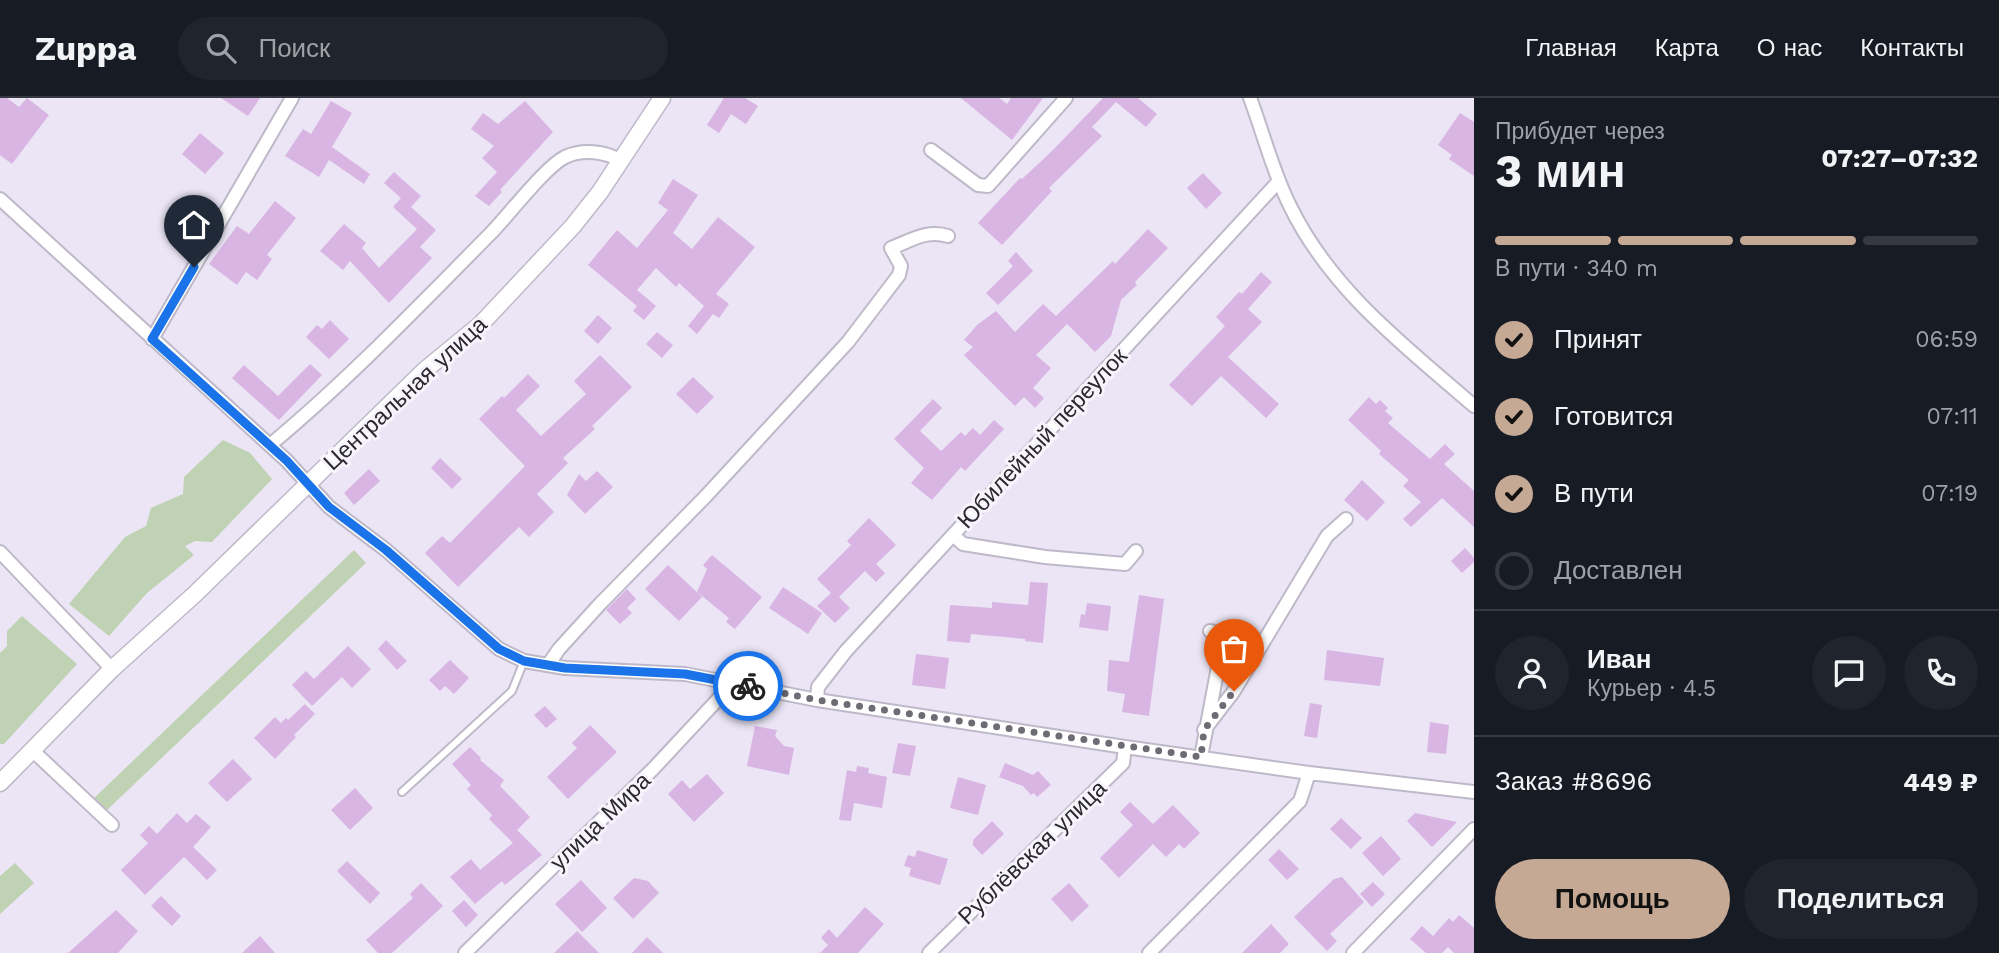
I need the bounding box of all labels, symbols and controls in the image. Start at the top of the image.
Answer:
search box [178,17,668,80]
text: Zuppa [35,29,136,68]
icon: search [202,29,240,67]
text: Поиск [258,33,330,63]
text: Главная [1525,34,1617,62]
text: Карта [1655,34,1719,62]
text: О нас [1757,34,1822,62]
text: Контакты [1860,34,1964,62]
text: Прибудет через [1495,118,1665,145]
text: 07:27–07:32 [1821,143,1978,173]
text: 3 мин [1495,144,1626,198]
pin [164,195,224,267]
icon: home [175,206,213,244]
text: В пути · 340 m [1495,255,1658,282]
street label: Центральная улица [318,311,493,476]
icon: check [1495,321,1533,359]
text: Принят [1554,324,1642,354]
text: 06:59 [1915,326,1978,353]
street label: Юбилейный переулок [952,342,1133,534]
icon: check [1495,398,1533,436]
text: Готовится [1554,401,1673,431]
text: 07:11 [1927,403,1978,430]
icon: check [1495,475,1533,513]
text: В пути [1554,478,1634,508]
text: 07:19 [1921,480,1978,507]
text: Доставлен [1554,555,1683,585]
pin [1204,619,1264,691]
icon: bag [1215,630,1253,668]
button: person [1495,636,1569,710]
button: chat [1812,636,1886,710]
button: phone [1904,636,1978,710]
text: Иван [1587,644,1652,674]
courier [713,651,783,721]
icon: bike [729,667,767,705]
text: Курьер · 4.5 [1587,675,1716,702]
text: Заказ #8696 [1495,766,1652,796]
street label: улица Мира [545,767,656,876]
text: 449 ₽ [1903,767,1978,797]
street label: Рублёвская улица [953,774,1112,930]
button: Помощь [1495,859,1730,939]
button: Поделиться [1744,859,1978,939]

